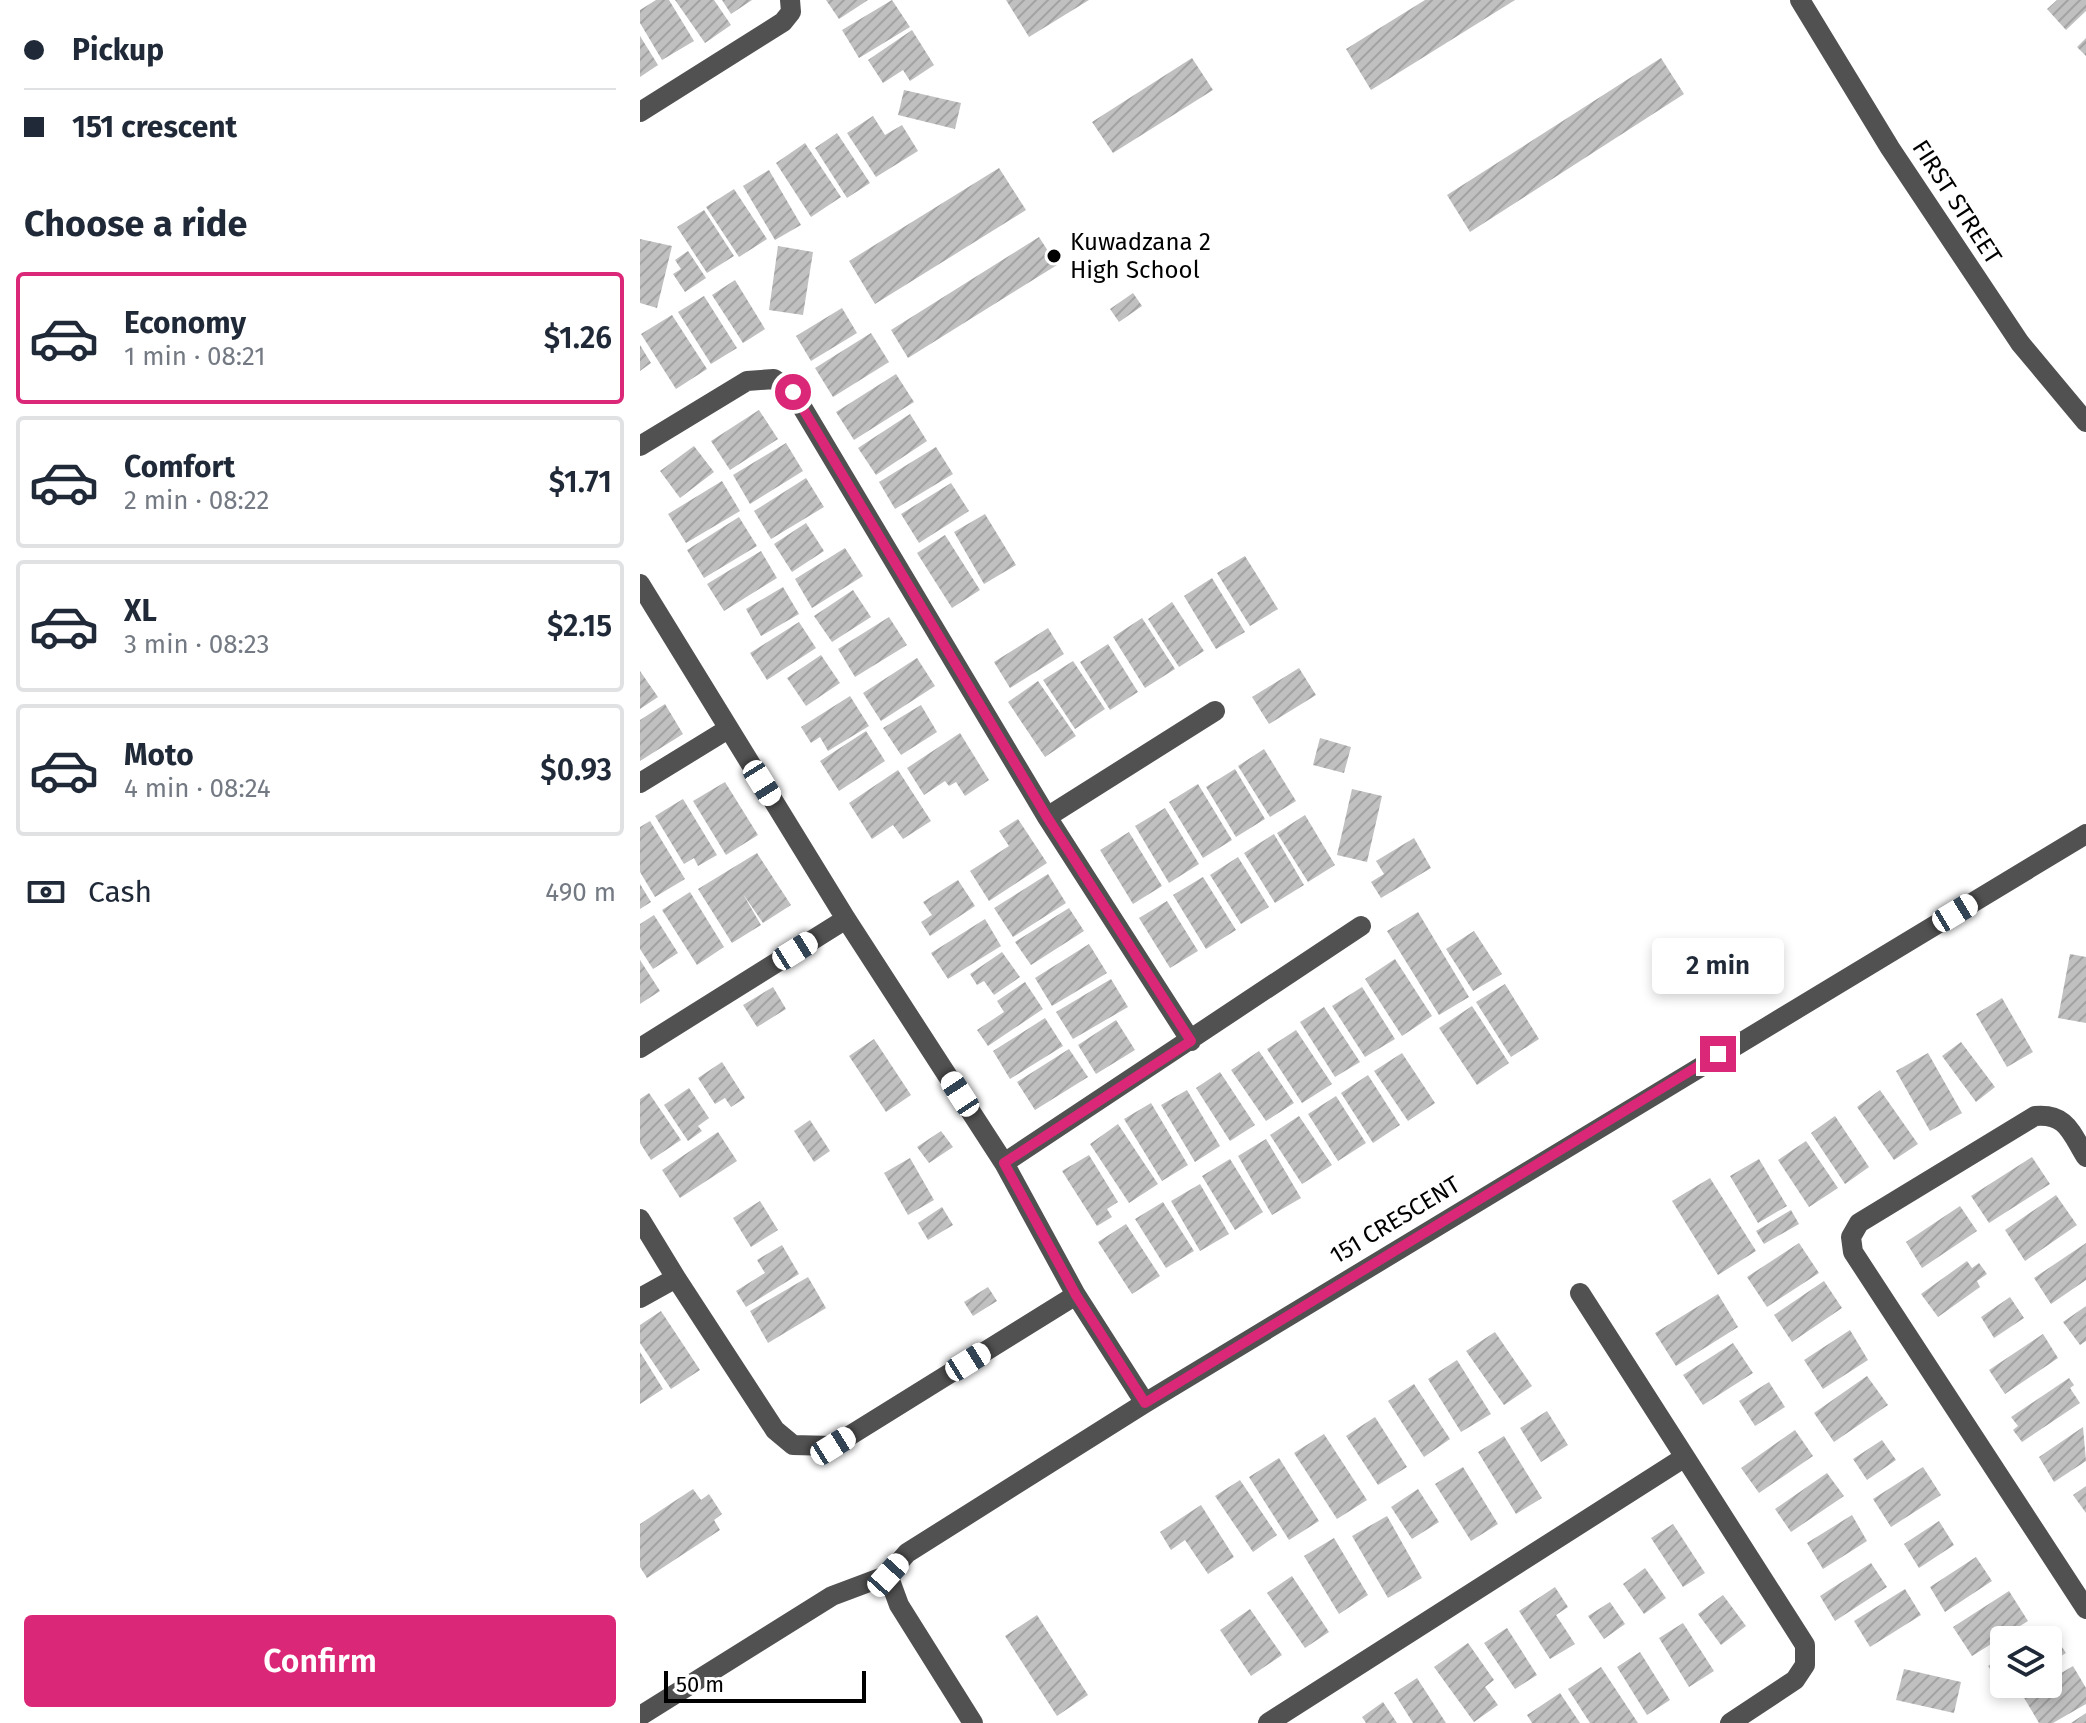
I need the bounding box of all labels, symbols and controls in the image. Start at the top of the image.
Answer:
text: Pickup [72,32,164,68]
text: 151 crescent [72,109,237,145]
street label: FIRST STREET [1907,135,2008,270]
text: Choose a ride [24,202,247,246]
place label: Kuwadzana 2 High School [1070,228,1211,284]
marker: Kuwadzana 2 High School [1045,247,1063,265]
icon: car [28,302,100,374]
text: Economy [124,305,246,341]
text: $1.26 [544,320,612,356]
text: 1 min · 08:21 [124,341,266,372]
route start [775,374,811,410]
icon: car [28,446,100,518]
text: Comfort [124,449,235,485]
text: $1.71 [549,464,612,500]
text: 2 min · 08:22 [124,485,269,516]
icon: car [28,590,100,662]
text: XL [124,593,157,629]
text: $2.15 [547,608,612,644]
text: 3 min · 08:23 [124,629,270,660]
icon: car [28,734,100,806]
text: Moto [124,737,194,773]
text: $0.93 [540,752,612,788]
car [739,756,785,810]
text: 4 min · 08:24 [124,773,271,804]
icon: cash [24,870,68,914]
text: Cash [88,874,152,910]
text: 490 m [545,877,616,908]
car [1928,890,1982,936]
car [768,928,822,974]
callout: 2 min [1652,938,1784,994]
text: 2 min [1686,950,1750,981]
route end [1700,1036,1736,1072]
car [937,1067,983,1121]
street label: 151 CRESCENT [1325,1170,1466,1270]
car [941,1339,995,1385]
car [806,1423,860,1469]
car [863,1549,913,1601]
button: Confirm [24,1615,616,1707]
map controls [1990,1626,2062,1698]
button: layers [1990,1626,2062,1698]
scale bar [664,1667,866,1703]
text: 50 m [676,1671,724,1698]

